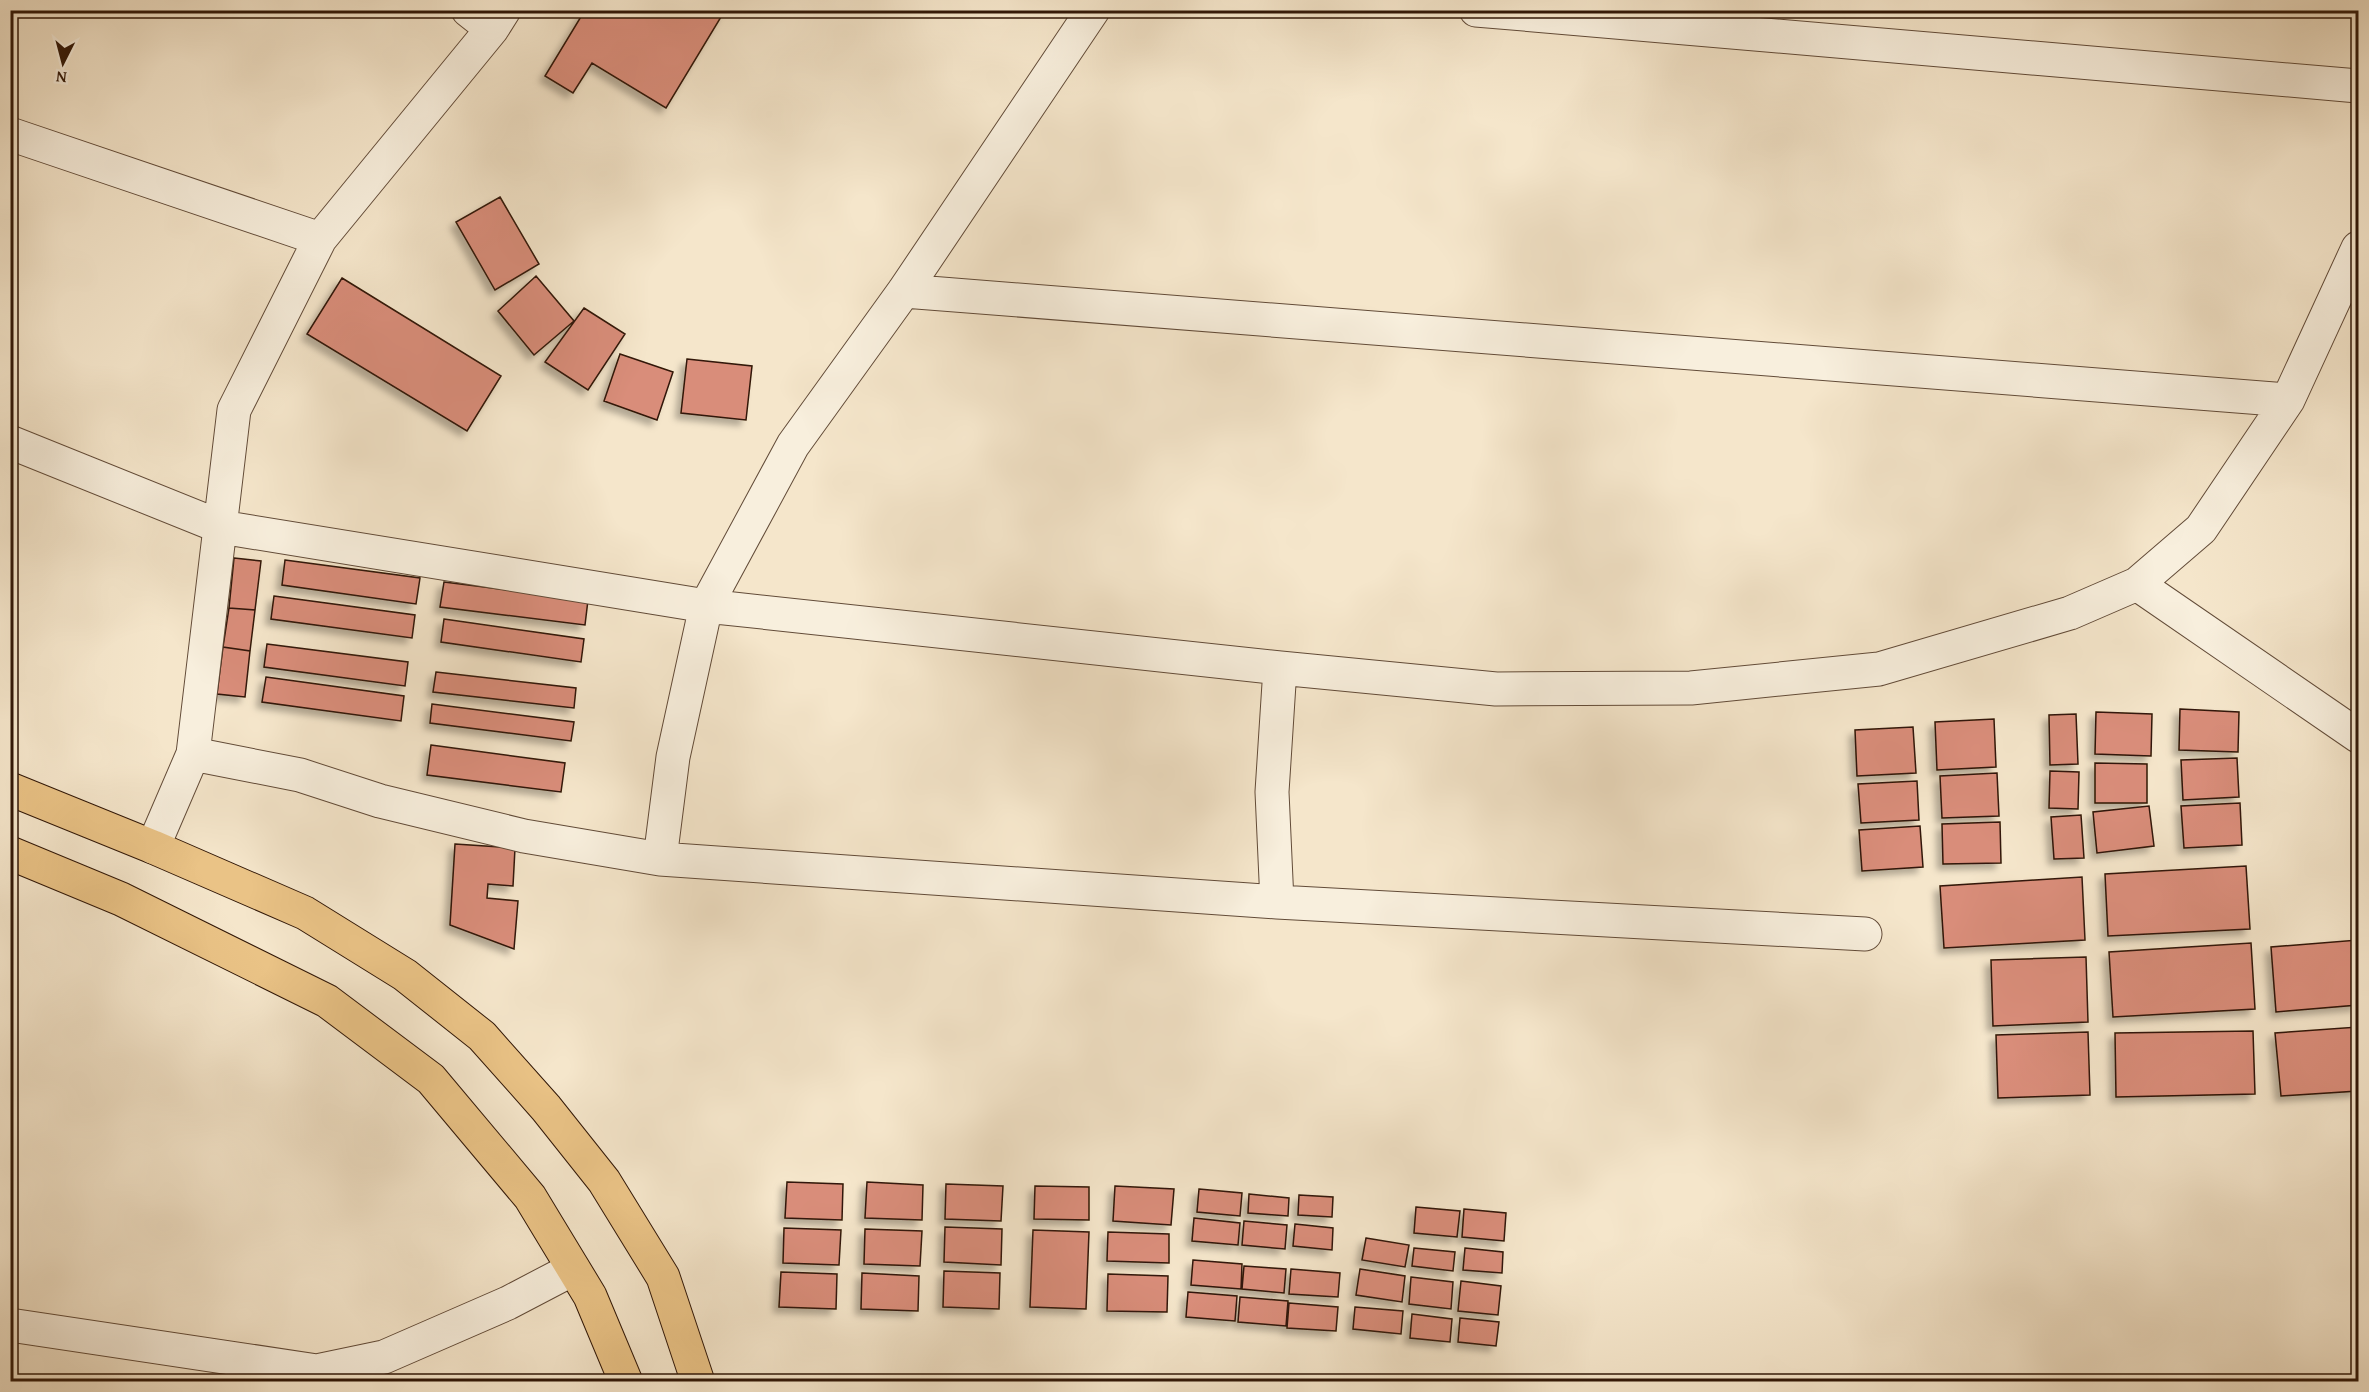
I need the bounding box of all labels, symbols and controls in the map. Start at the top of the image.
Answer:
north arrow [33,33,93,93]
text: N [55,65,68,90]

